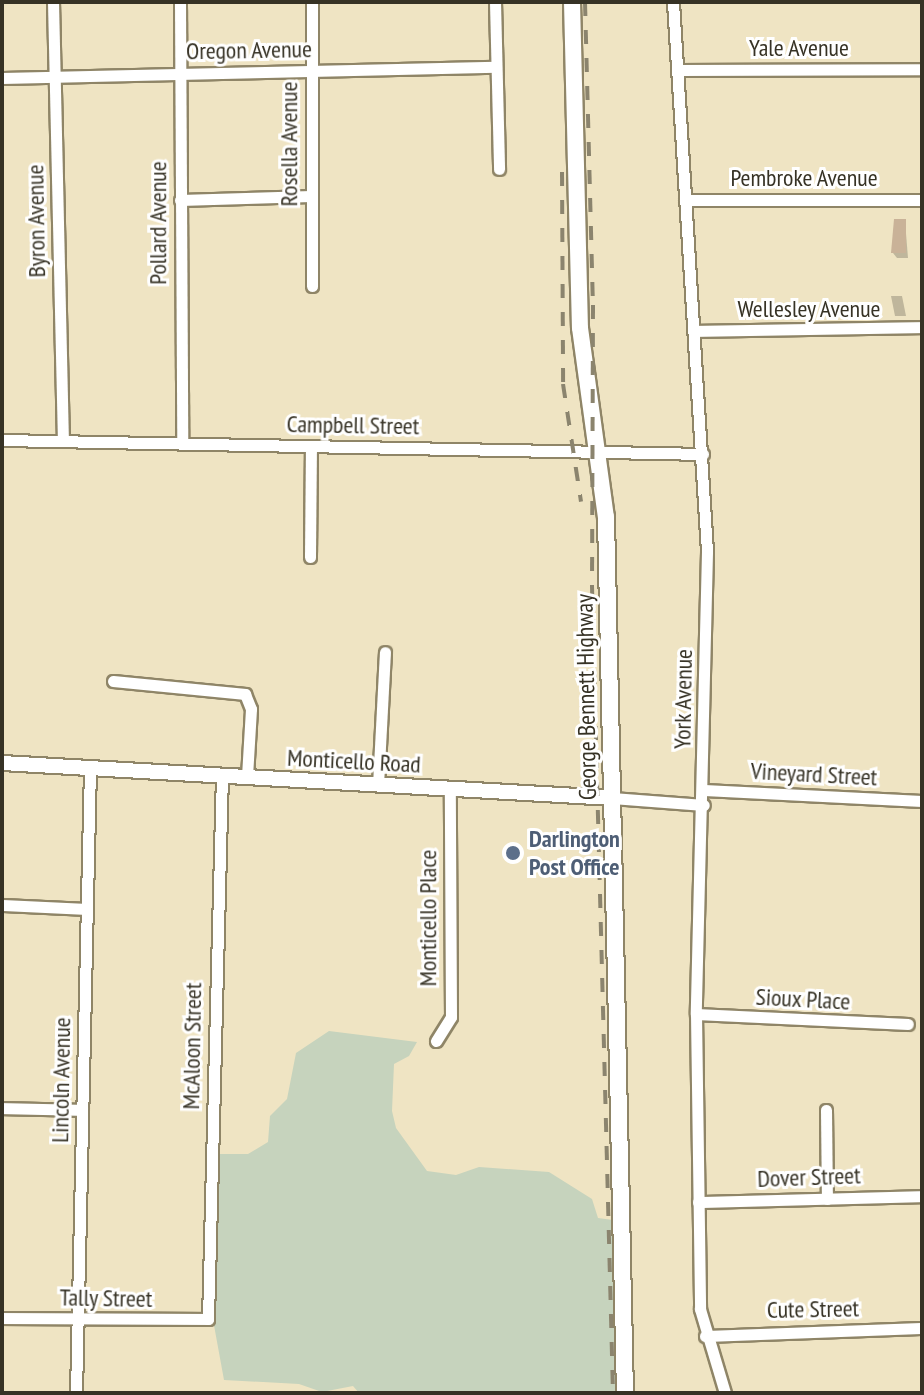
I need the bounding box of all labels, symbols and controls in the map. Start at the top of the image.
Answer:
street label: Oregon Avenue [185,34,313,66]
street label: Yale Avenue [749,34,849,62]
street label: Rosella Avenue [275,81,303,207]
street label: Pollard Avenue [144,161,172,285]
street label: Byron Avenue [21,164,51,278]
street label: Pembroke Avenue [730,164,878,192]
street label: Wellesley Avenue [737,295,881,323]
street label: Campbell Street [286,409,420,441]
street label: George Bennett Highway [570,594,602,800]
street label: York Avenue [668,648,698,750]
street label: Monticello Road [287,743,421,779]
street label: Vineyard Street [750,756,878,792]
place label: Darlington Post Office [529,825,620,881]
marker: Darlington Post Office [504,844,522,862]
street label: Monticello Place [414,850,442,986]
street label: McAloon Street [176,982,208,1110]
street label: Sioux Place [755,982,851,1016]
street label: Lincoln Avenue [46,1017,76,1143]
street label: Dover Street [757,1161,861,1193]
street label: Tally Street [59,1283,153,1313]
street label: Cute Street [767,1294,859,1324]

